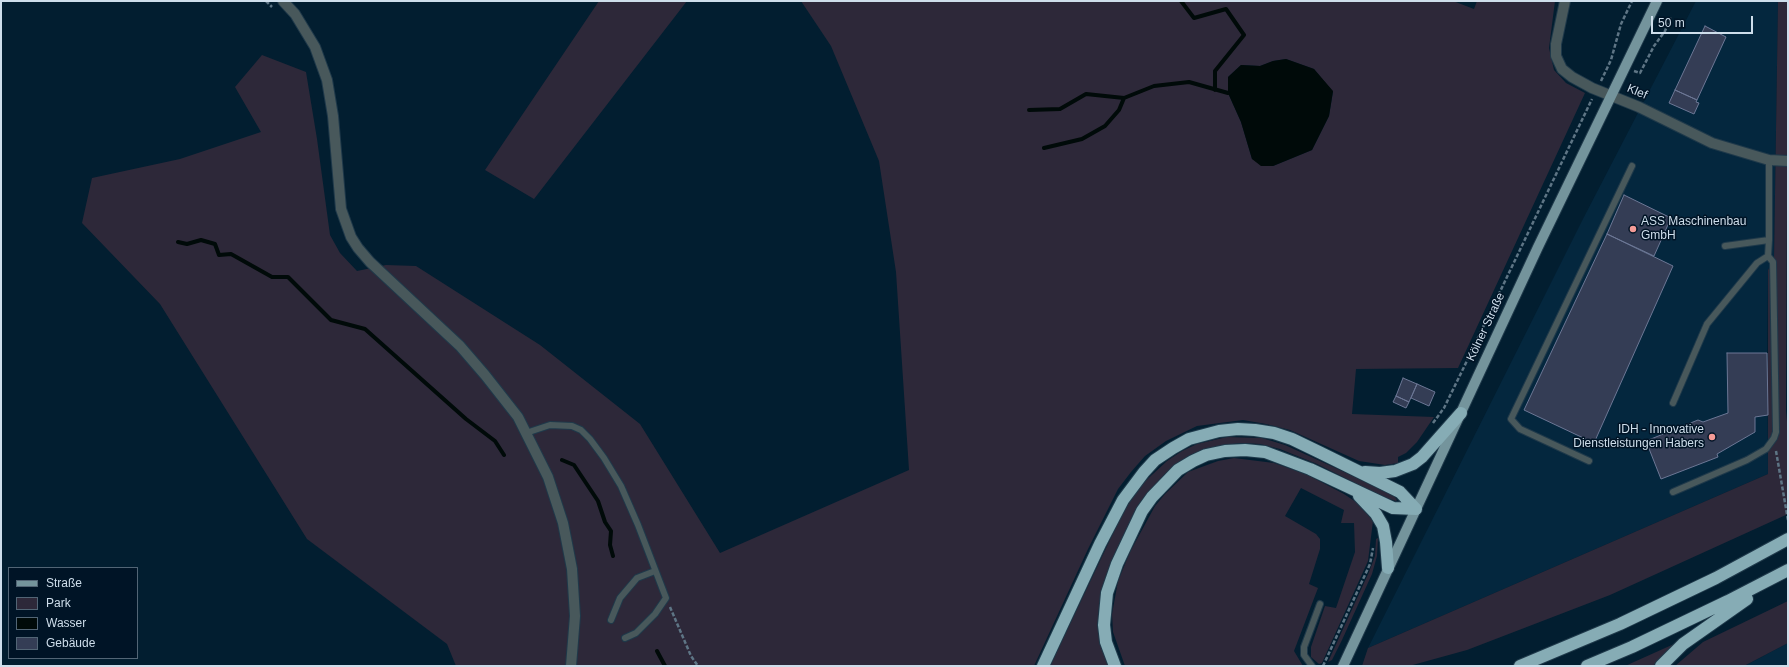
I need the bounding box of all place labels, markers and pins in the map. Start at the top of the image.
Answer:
place label: ASS Maschinenbau GmbH [1641,215,1746,243]
marker: ASS Maschinenbau GmbH [1628,224,1638,234]
place label: IDH - Innovative Dienstleistungen Habers [1573,423,1704,451]
marker: IDH - Innovative Dienstleistungen Habers [1707,432,1717,442]

